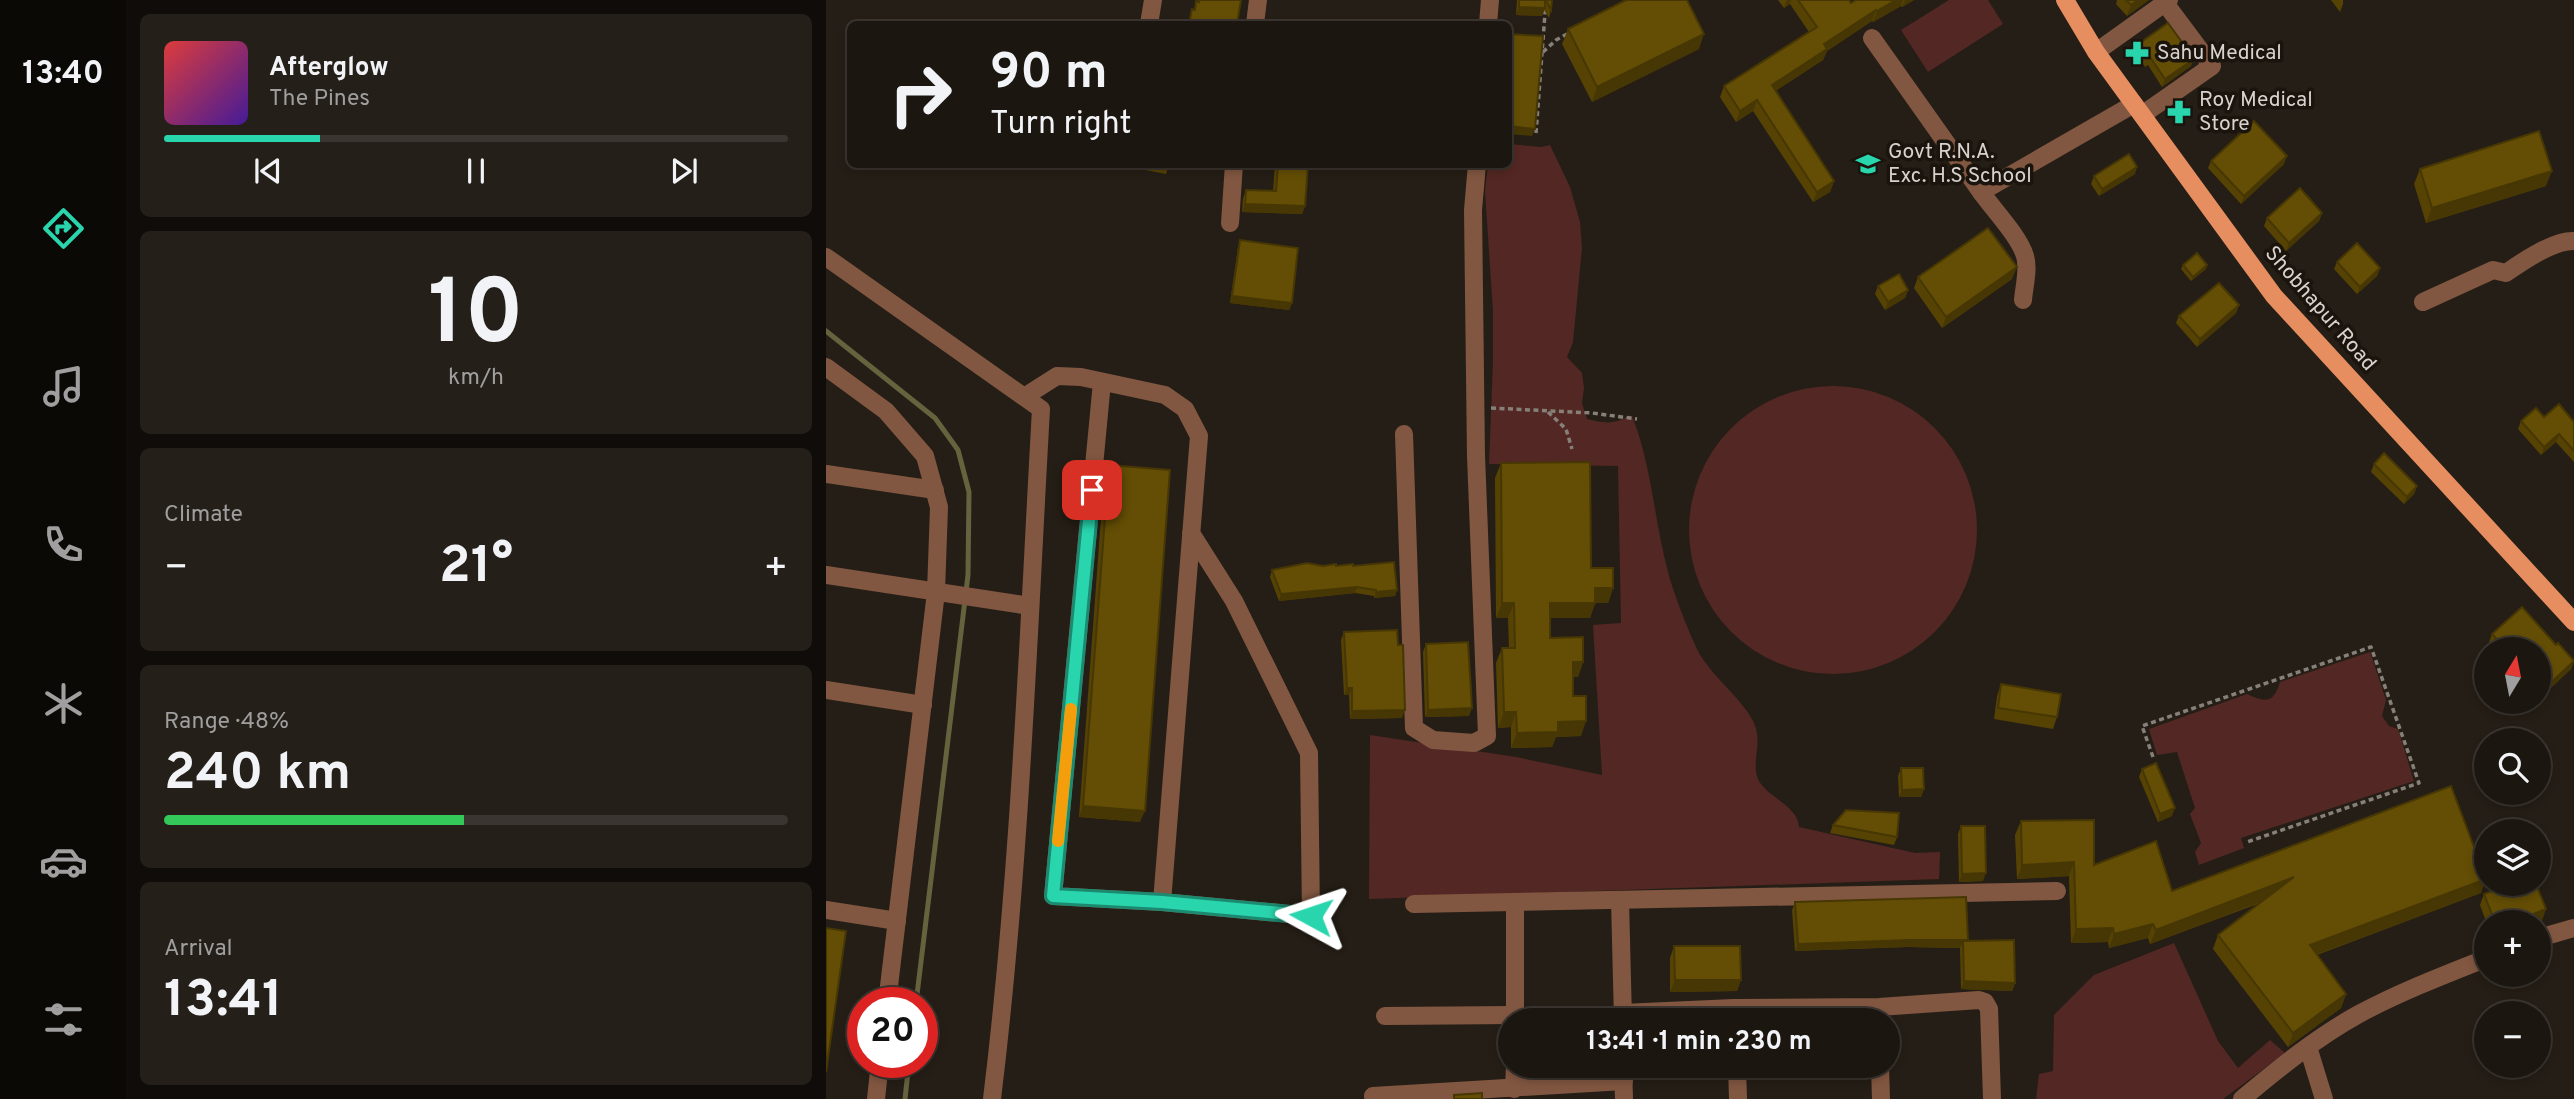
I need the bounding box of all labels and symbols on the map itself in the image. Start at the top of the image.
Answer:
pharmacy icon: Sahu Medical [2123,39,2151,67]
place label: Sahu Medical [2157,40,2282,67]
place label: Roy Medical Store [2199,87,2313,138]
pharmacy icon: Roy Medical Store [2165,98,2193,126]
place label: Govt R.N.A. Exc. H.S School [1888,139,2032,190]
school or university icon: Govt R.N.A. Exc. H.S School [1854,150,1882,178]
street label: Shobhapur Road [2258,241,2382,377]
pin [1062,460,1122,520]
north arrow [2474,637,2552,714]
position arrow [1274,879,1348,953]
speed limit sign: 20 [847,987,938,1078]

